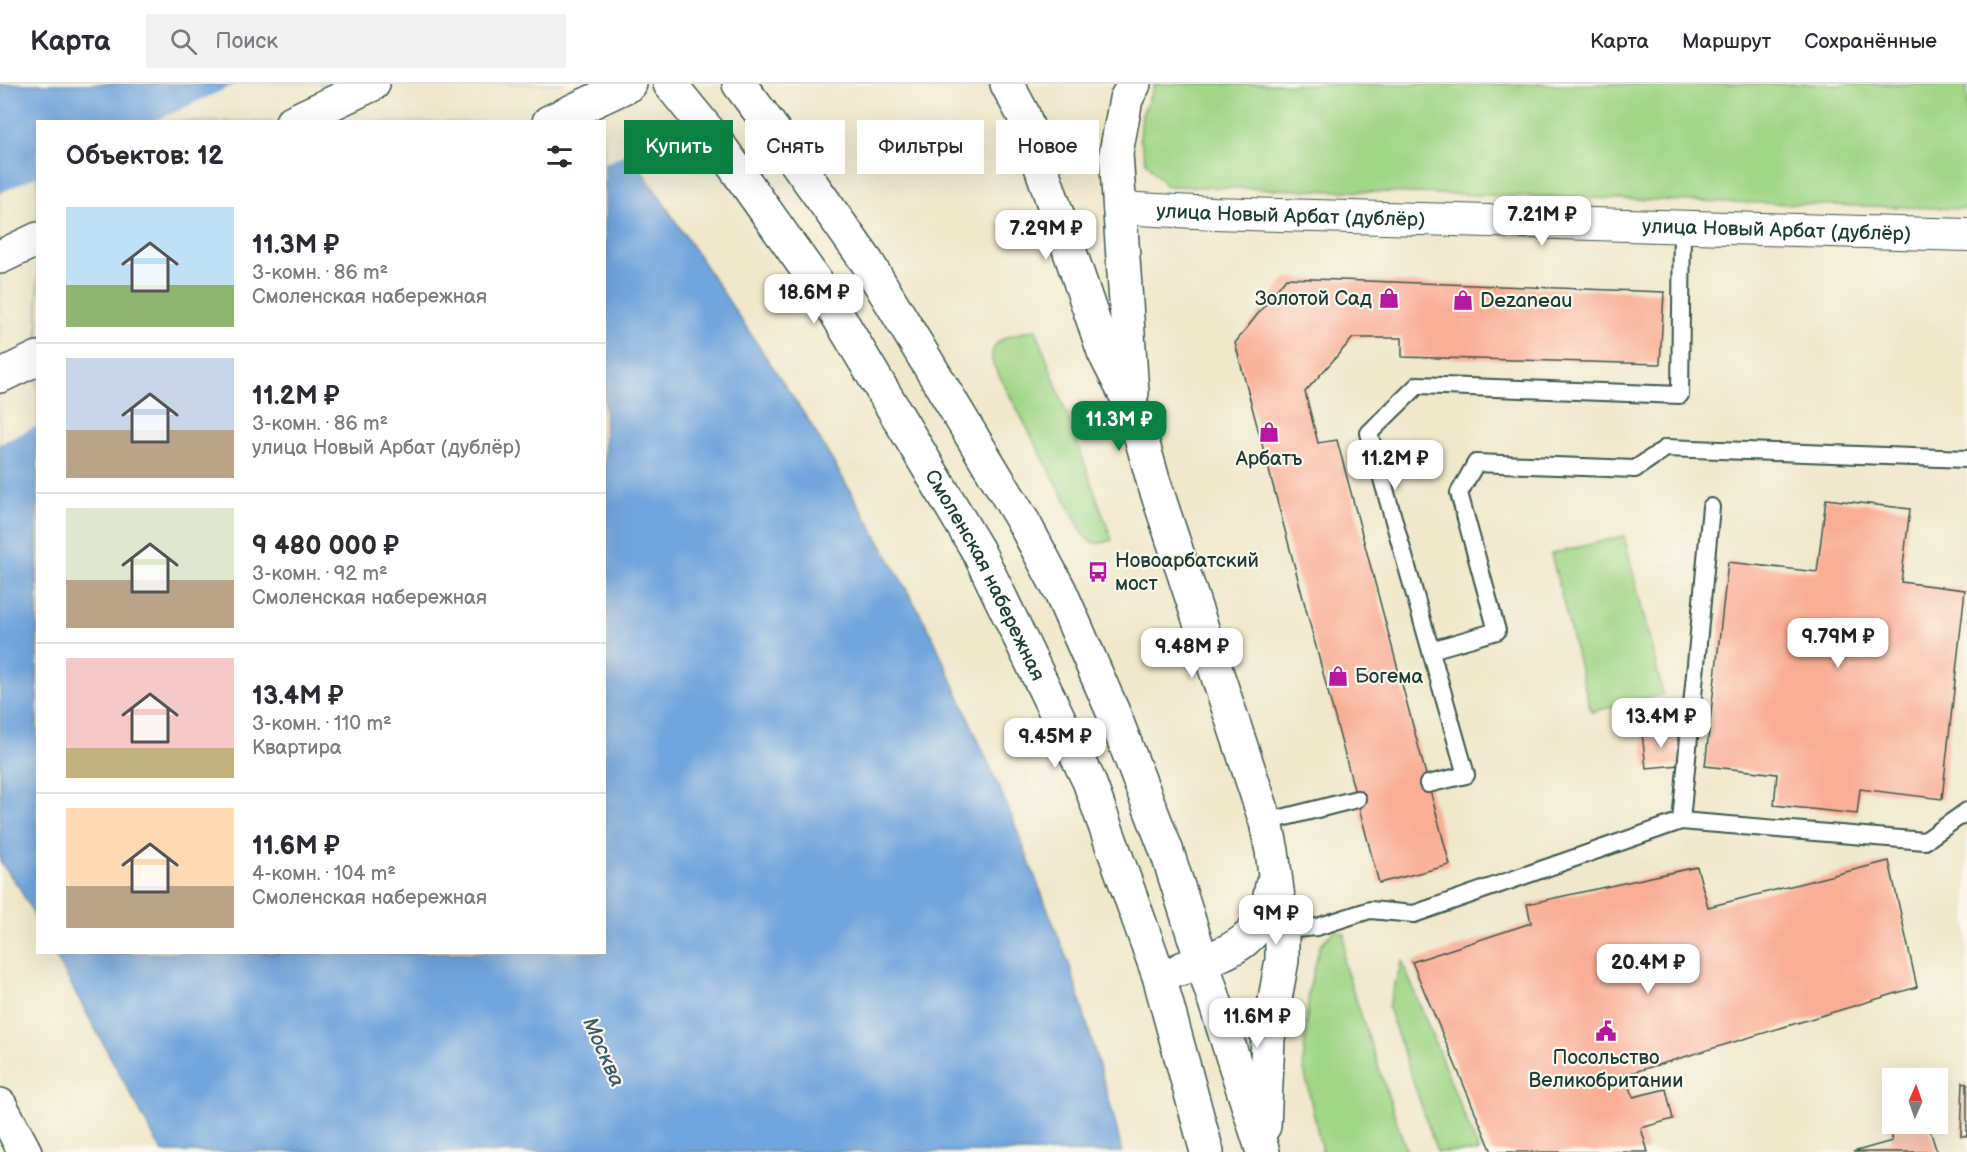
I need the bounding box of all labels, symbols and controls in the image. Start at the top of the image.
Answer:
search box [146,14,566,68]
text: Карта [30,25,110,58]
icon: search [167,25,200,58]
text: Поиск [215,28,278,55]
text: Карта [1590,29,1649,54]
text: Маршрут [1682,29,1771,54]
text: Сохранённые [1804,29,1937,54]
chip: Купить [624,120,733,174]
chip: Снять [745,120,845,174]
chip: Фильтры [857,120,984,174]
chip: Новое [996,120,1099,174]
icon: filters [543,140,576,173]
text: Объектов: 12 [66,141,224,172]
pin: 7.21M ₽ [1487,196,1597,247]
street label: улица Новый Арбат (дублёр) [1156,199,1426,232]
text: 7.21M ₽ [1507,203,1577,227]
pin: 7.29M ₽ [991,210,1101,261]
street label: улица Новый Арбат (дублёр) [1642,215,1912,246]
text: 7.29M ₽ [1009,217,1083,241]
text: 11.3M ₽ [252,230,339,261]
icon: home [114,231,186,303]
text: 3-комн. · 86 m² [252,261,388,285]
pin: 18.6M ₽ [759,274,869,325]
text: 18.6M ₽ [778,281,850,305]
text: Смоленская набережная [252,285,487,309]
shop icon: Золотой Сад [1377,286,1401,310]
place label: Золотой Сад [1255,287,1372,311]
shop icon: Dezaneau [1451,288,1475,312]
place label: Dezaneau [1480,289,1572,313]
text: 11.2M ₽ [252,381,340,412]
icon: home [114,382,186,454]
pin: 11.3M ₽ [1064,401,1174,452]
text: 11.3M ₽ [1085,408,1153,432]
text: 3-комн. · 86 m² [252,412,388,436]
shop icon: Арбатъ [1257,420,1281,444]
text: улица Новый Арбат (дублёр) [252,436,521,460]
pin: 11.2M ₽ [1340,440,1450,491]
place label: Арбатъ [1235,447,1302,471]
text: 11.2M ₽ [1361,447,1429,471]
street label: Смоленская набережная [919,466,1050,685]
text: 9 480 000 ₽ [252,531,399,562]
icon: home [114,532,186,604]
place label: Новоарбатский мост [1115,549,1259,596]
bus stop icon: Новоарбатский мост [1086,560,1110,584]
text: 3-комн. · 92 m² [252,562,388,586]
text: Смоленская набережная [252,586,487,610]
pin: 9.79M ₽ [1783,618,1893,669]
text: 9.79M ₽ [1801,625,1875,649]
pin: 9.48M ₽ [1137,628,1247,679]
text: 9.48M ₽ [1155,635,1229,659]
shop icon: Богема [1326,664,1350,688]
place label: Богема [1355,665,1423,689]
text: 13.4M ₽ [252,681,344,712]
icon: home [114,682,186,754]
pin: 13.4M ₽ [1606,698,1716,749]
text: 13.4M ₽ [1626,705,1696,729]
text: 3-комн. · 110 m² [252,712,392,736]
pin: 9.45M ₽ [1000,718,1110,769]
text: 9.45M ₽ [1018,725,1092,749]
text: Квартира [252,736,342,760]
text: 11.6M ₽ [252,831,340,862]
icon: home [114,832,186,904]
text: 4-комн. · 104 m² [252,862,396,886]
text: Смоленская набережная [252,886,487,910]
pin: 9M ₽ [1240,895,1312,946]
text: 9M ₽ [1253,902,1299,926]
pin: 20.4M ₽ [1593,944,1703,995]
text: 20.4M ₽ [1611,951,1685,975]
pin: 11.6M ₽ [1202,998,1312,1049]
text: 11.6M ₽ [1223,1005,1291,1029]
water label: Москва [577,1014,630,1091]
public building icon: Посольство Великобритании [1594,1019,1618,1043]
place label: Посольство Великобритании [1529,1046,1683,1093]
north arrow [1882,1068,1948,1134]
map controls [1882,1068,1948,1134]

